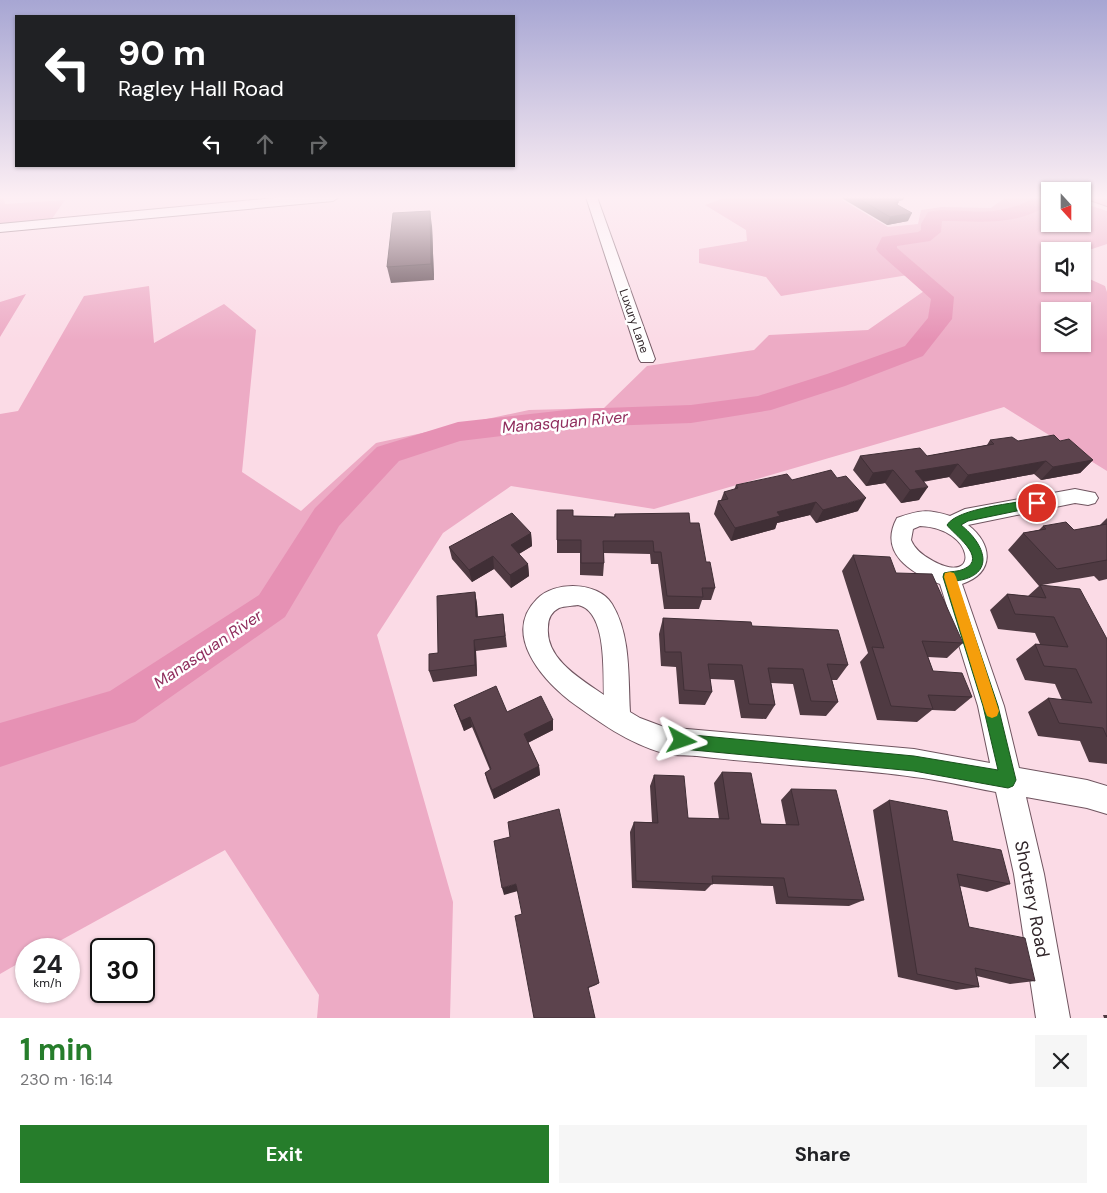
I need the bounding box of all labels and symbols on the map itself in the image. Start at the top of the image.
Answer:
north arrow [1041,182,1091,232]
street label: Luxury Lane [616,287,653,355]
water label: Manasquan River [501,406,630,438]
pin [1016,482,1058,524]
water label: Manasquan River [150,604,267,693]
position arrow [655,714,707,766]
street label: Shottery Road [1009,839,1055,959]
speed limit sign: 30 [90,938,155,1003]

